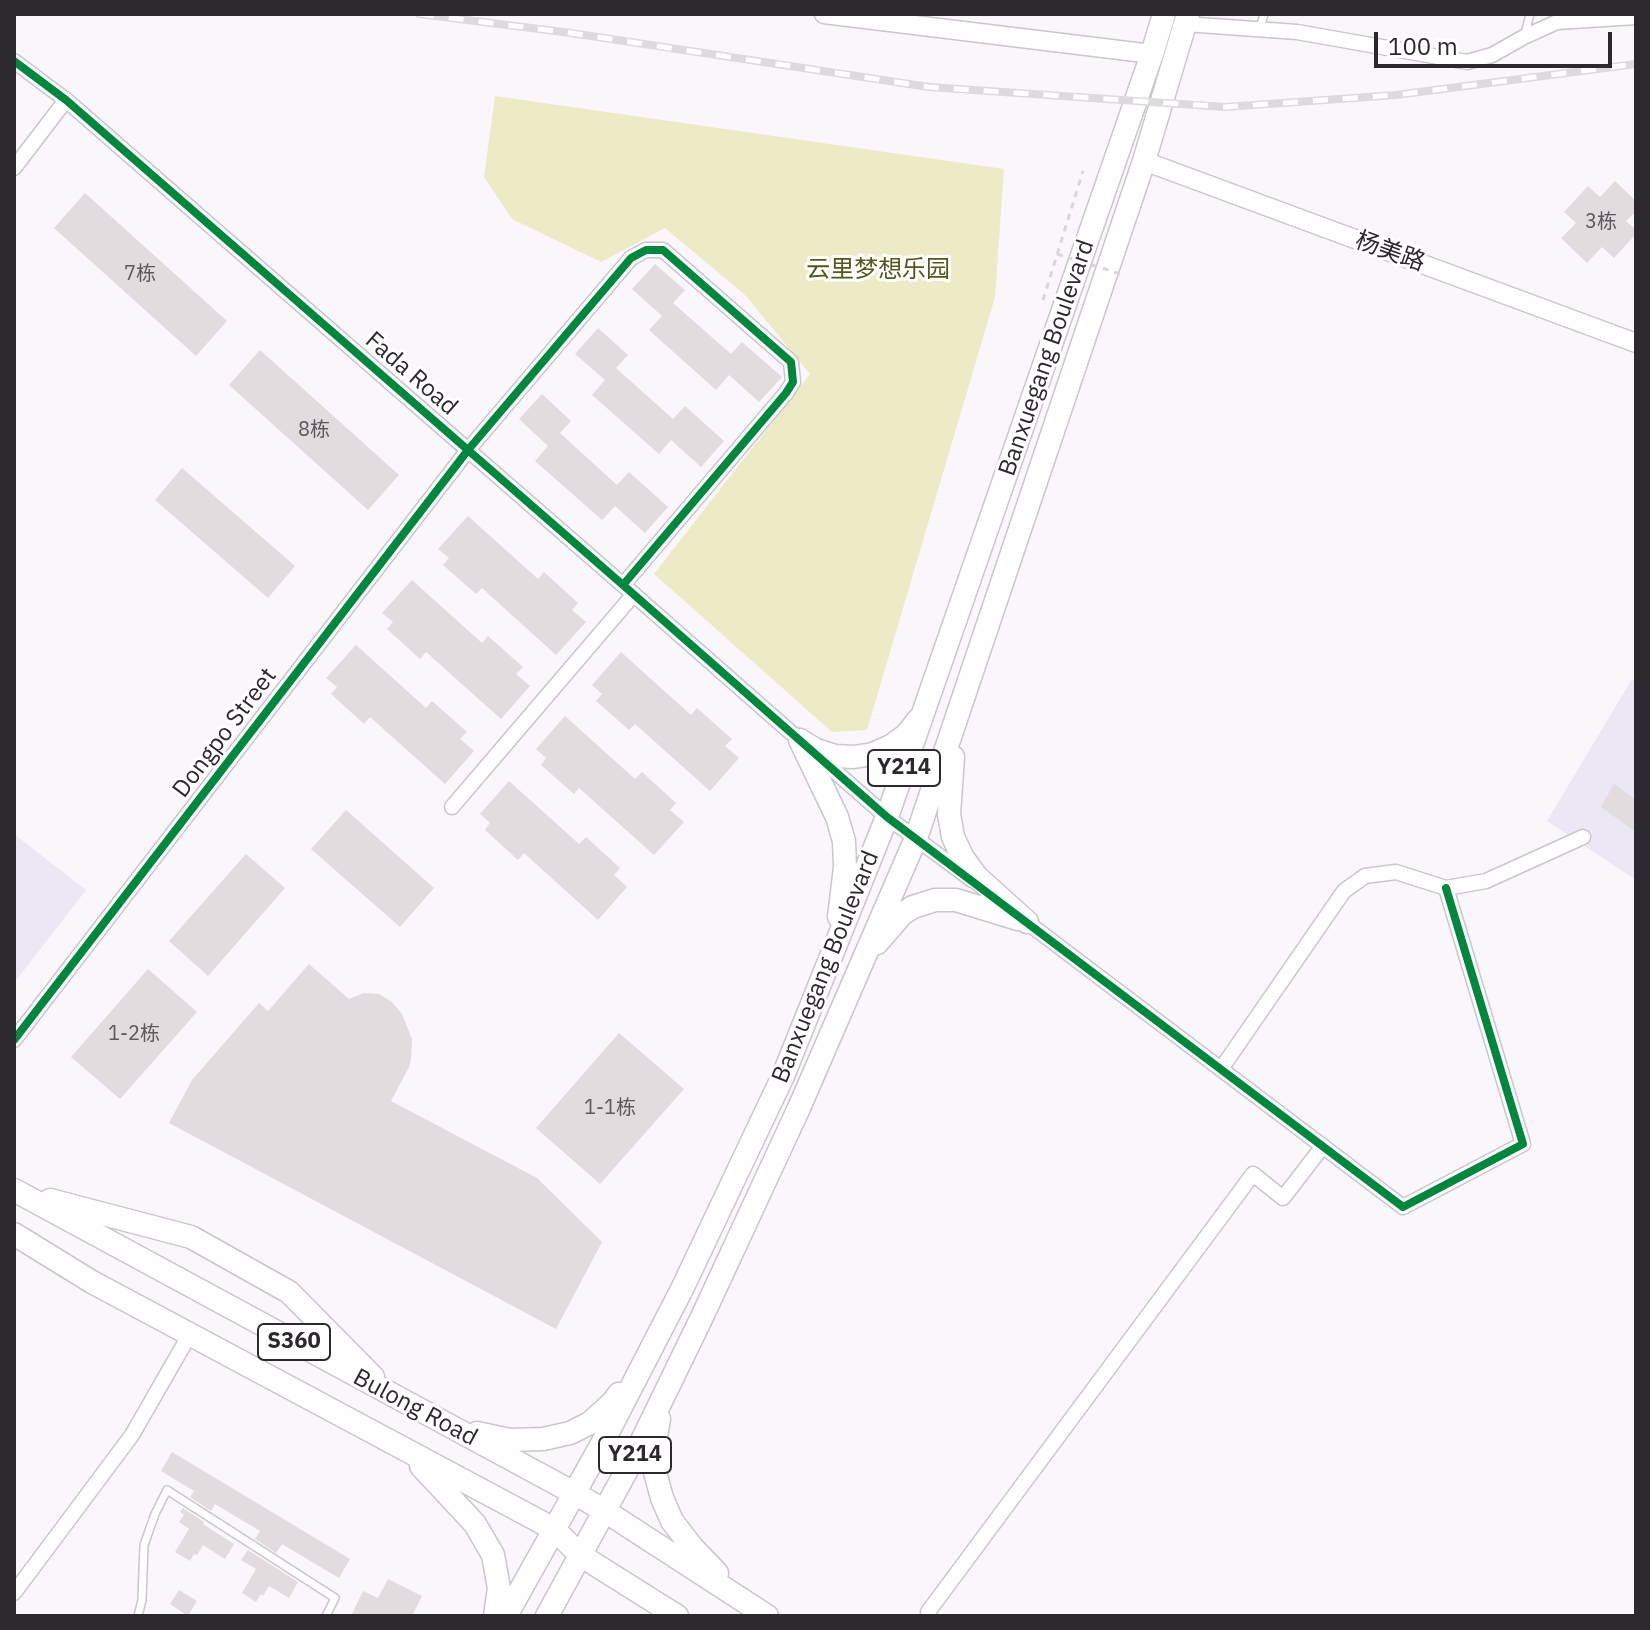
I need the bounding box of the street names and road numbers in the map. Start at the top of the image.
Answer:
street label: 杨美路 [1351,226,1429,278]
street label: Banxuegang Boulevard [993,236,1101,480]
street label: Fada Road [359,326,463,422]
street label: Dongpo Street [167,663,283,803]
road number: Y214 [868,750,940,786]
street label: Banxuegang Boulevard [766,847,886,1087]
road number: S360 [258,1324,330,1360]
street label: Bulong Road [348,1363,482,1453]
road number: Y214 [599,1437,671,1473]

